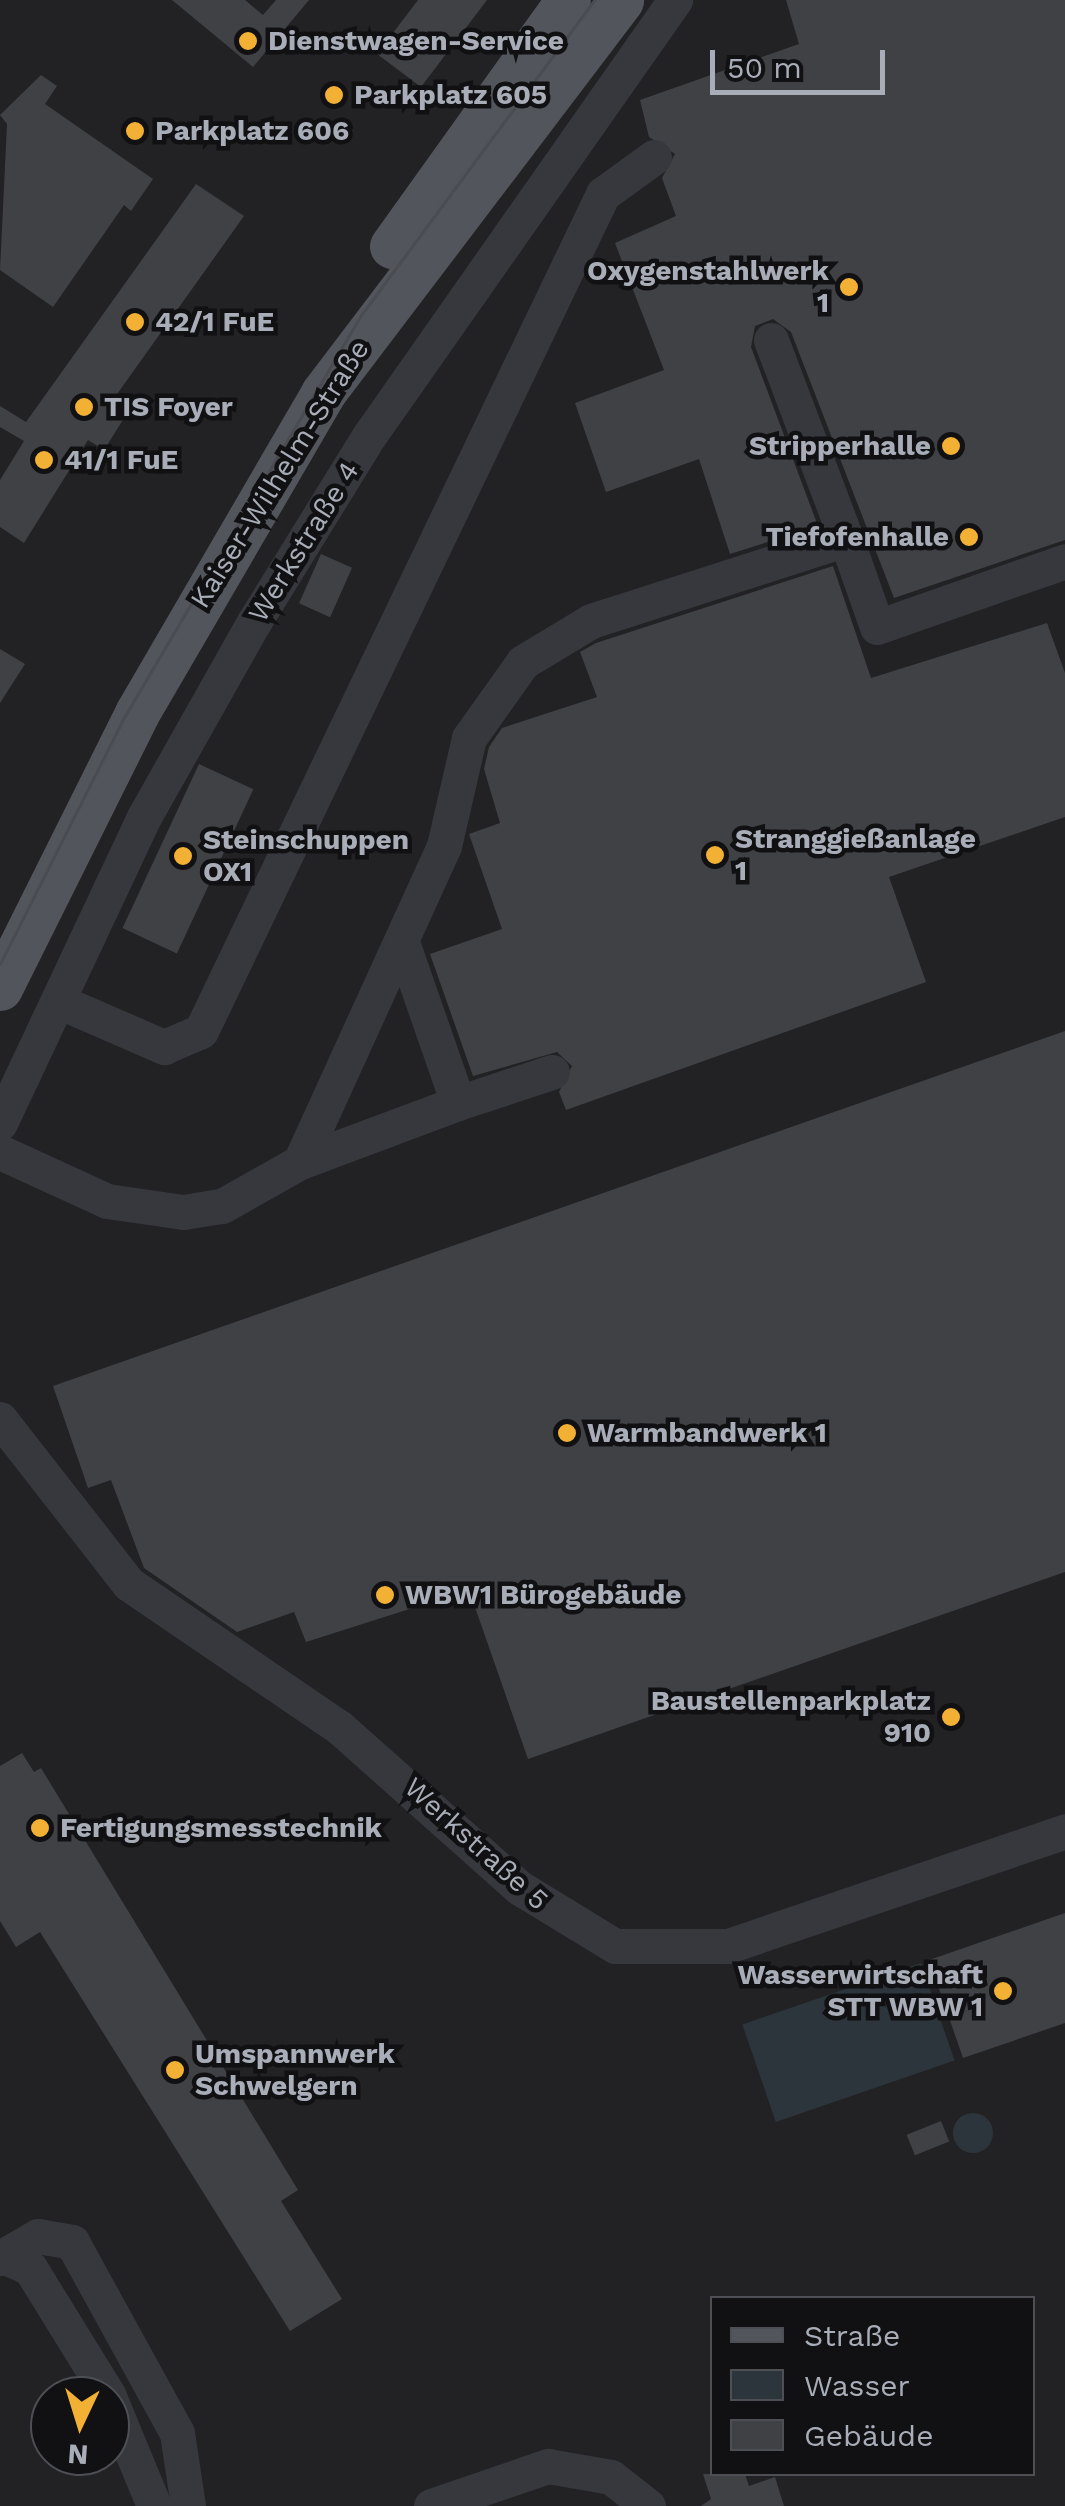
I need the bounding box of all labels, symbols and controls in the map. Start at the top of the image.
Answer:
place label: Dienstwagen-Service [268,24,564,58]
marker: Dienstwagen-Service [237,30,259,52]
scale bar [715,30,890,92]
text: 50 m [727,50,802,85]
place label: Parkplatz 605 [354,78,547,112]
marker: Parkplatz 605 [323,84,345,106]
place label: Parkplatz 606 [155,114,349,148]
marker: Parkplatz 606 [124,120,146,142]
place label: Oxygenstahlwerk 1 [587,254,829,320]
marker: Oxygenstahlwerk 1 [838,276,860,298]
place label: 42/1 FuE [155,305,274,339]
marker: 42/1 FuE [124,311,146,333]
street label: Kaiser-Wilhelm-Straße [184,334,376,614]
place label: TIS Foyer [104,390,233,424]
marker: TIS Foyer [73,396,95,418]
place label: Stripperhalle [749,429,931,463]
marker: Stripperhalle [940,435,962,457]
place label: 41/1 FuE [64,443,178,477]
marker: 41/1 FuE [33,449,55,471]
street label: Werkstraße 4 [241,456,367,628]
place label: Tiefofenhalle [766,520,949,554]
marker: Tiefofenhalle [958,526,980,548]
place label: Stranggießanlage 1 [735,822,976,888]
place label: Steinschuppen OX1 [203,823,409,889]
marker: Stranggießanlage 1 [704,844,726,866]
marker: Steinschuppen OX1 [172,845,194,867]
place label: Warmbandwerk 1 [587,1416,828,1450]
marker: Warmbandwerk 1 [556,1422,578,1444]
place label: WBW1 Bürogebäude [405,1578,682,1612]
marker: WBW1 Bürogebäude [374,1584,396,1606]
place label: Baustellenparkplatz 910 [651,1684,931,1750]
marker: Baustellenparkplatz 910 [940,1706,962,1728]
street label: Werkstraße 5 [397,1771,555,1917]
place label: Fertigungsmesstechnik [60,1811,382,1845]
marker: Fertigungsmesstechnik [29,1817,51,1839]
place label: Wasserwirtschaft STT WBW 1 [738,1958,983,2024]
marker: Wasserwirtschaft STT WBW 1 [992,1980,1014,2002]
place label: Umspannwerk Schwelgern [195,2037,395,2103]
marker: Umspannwerk Schwelgern [164,2059,186,2081]
legend [710,2296,1035,2476]
text: Straße [804,2318,900,2353]
text: Wasser [804,2368,910,2403]
north arrow [30,2376,130,2476]
text: Gebäude [804,2418,933,2453]
text: N [67,2437,90,2472]

